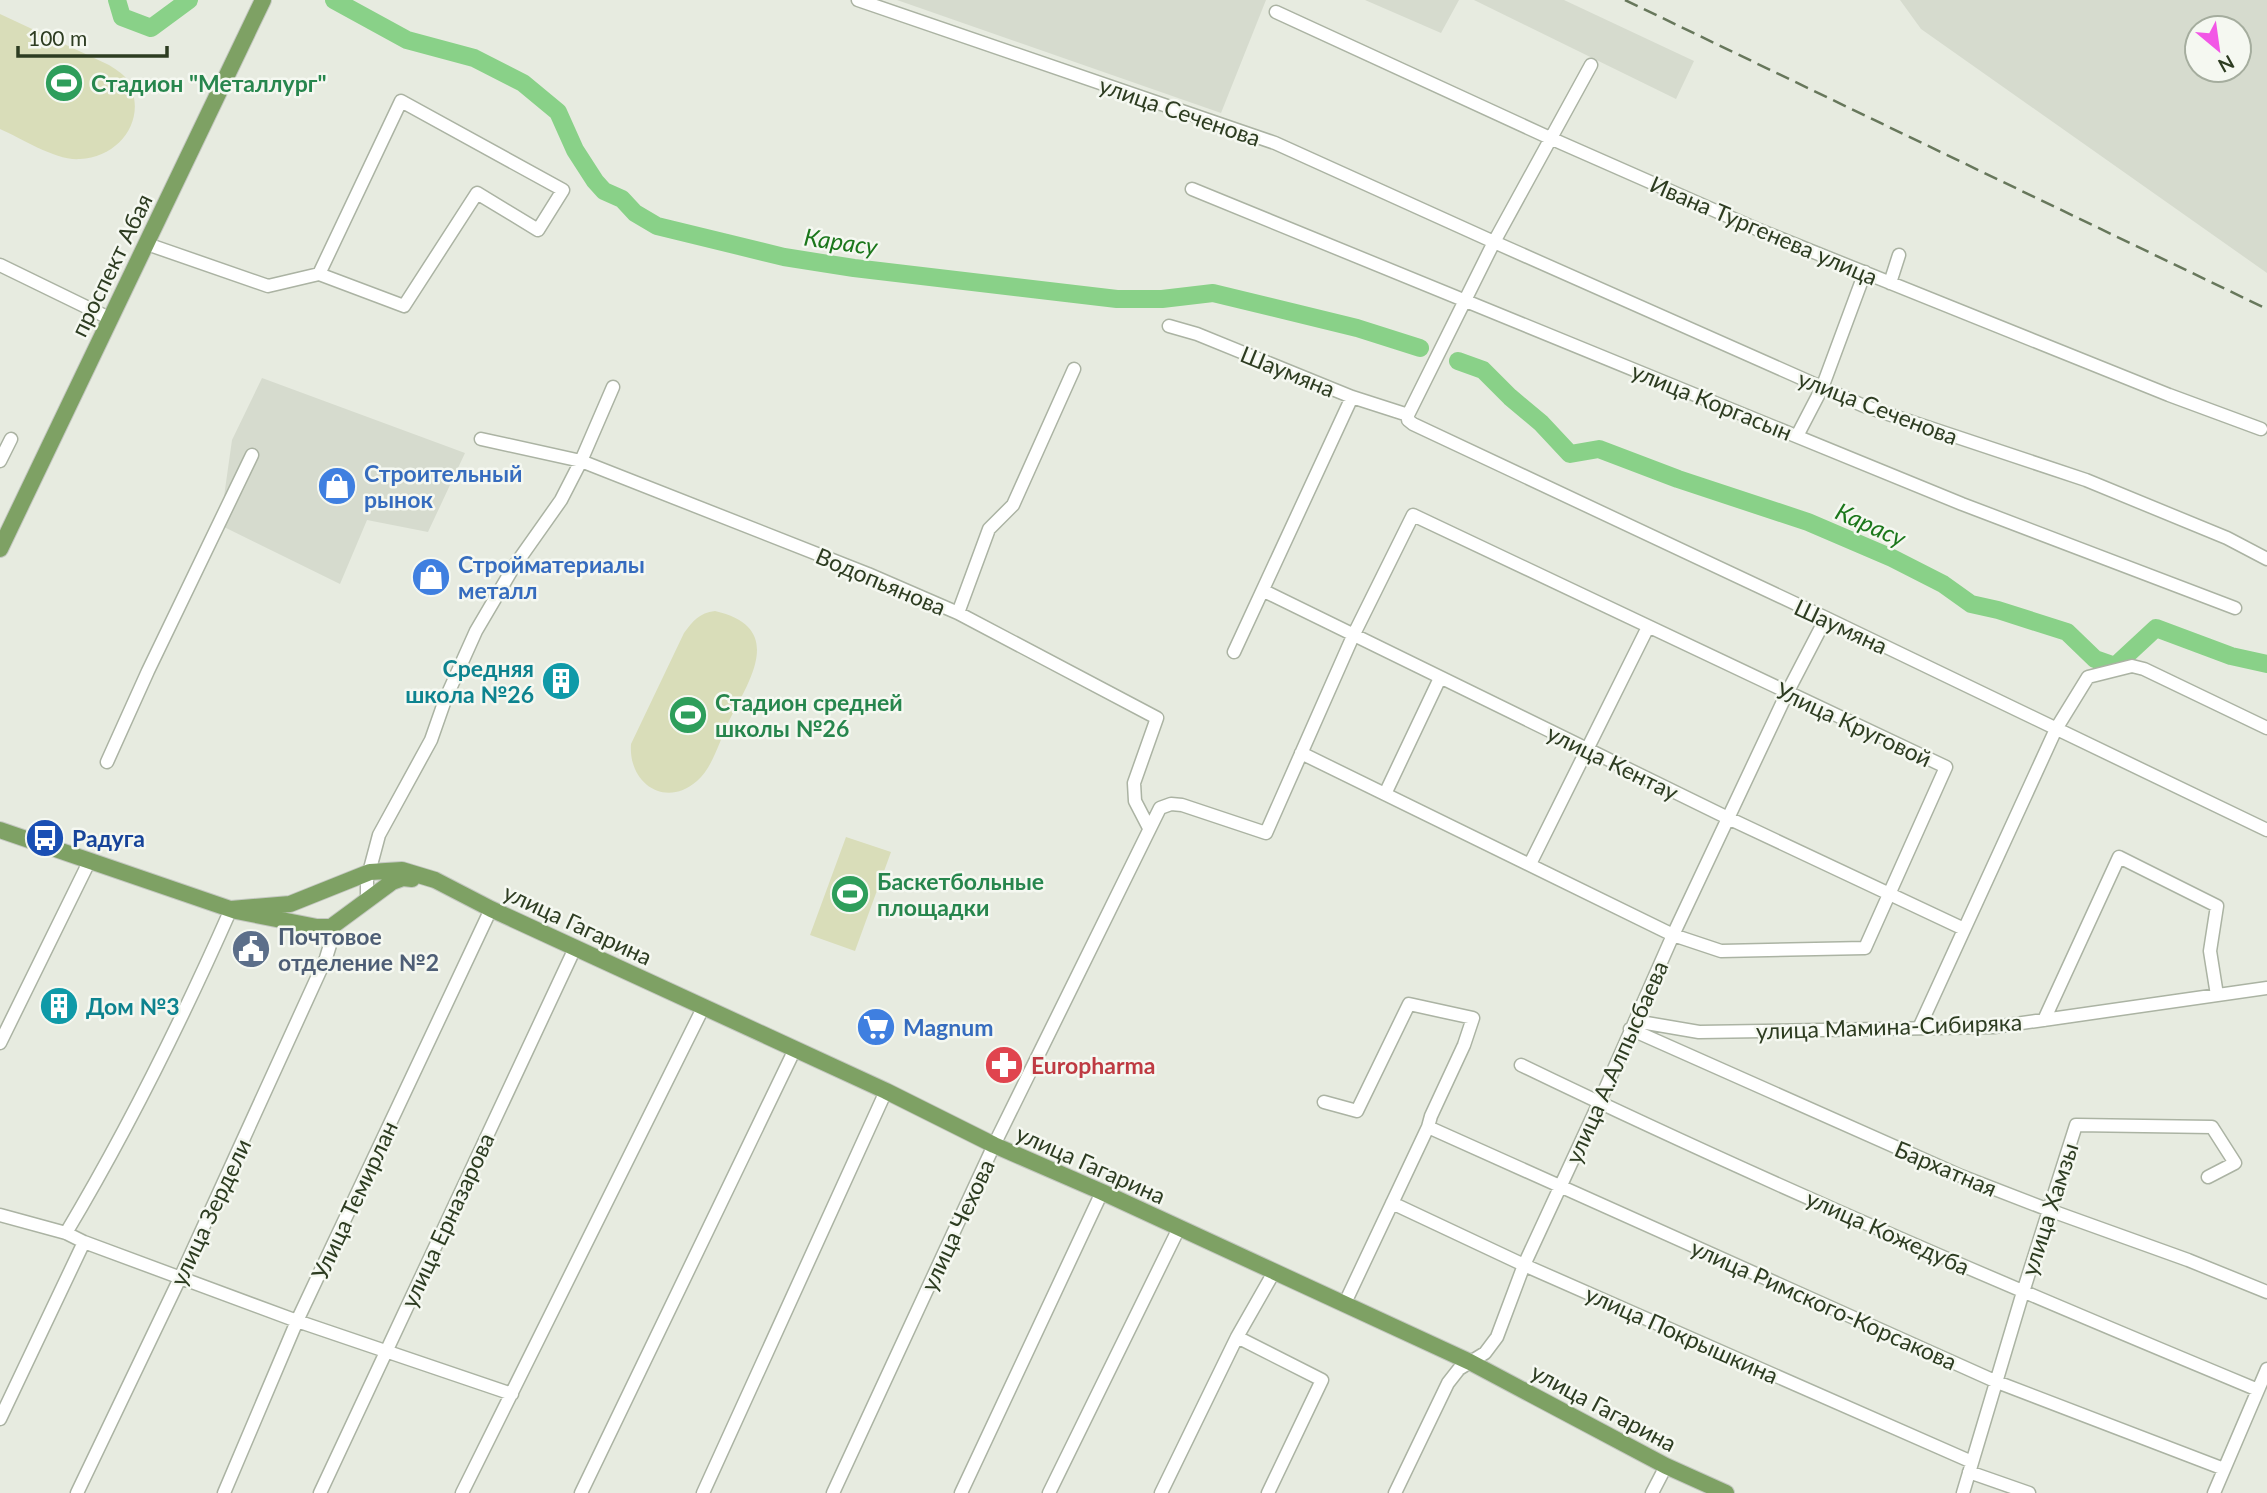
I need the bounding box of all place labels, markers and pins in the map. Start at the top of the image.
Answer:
sports icon: Стадион "Металлург" [43,62,85,104]
place label: Стадион "Металлург" [91,69,327,97]
place label: Строительный рынок [364,459,522,513]
shop icon: Строительный рынок [316,465,358,507]
place label: Стройматериалы металл [458,550,645,604]
shop icon: Стройматериалы металл [410,556,452,598]
place label: Средняя школа №26 [405,654,534,708]
building icon: Средняя школа №26 [540,660,582,702]
place label: Стадион средней школы №26 [715,688,903,742]
sports icon: Стадион средней школы №26 [667,694,709,736]
bus stop icon: Радуга [24,817,66,859]
place label: Радуга [72,824,145,852]
place label: Баскетбольные площадки [877,867,1044,921]
sports icon: Баскетбольные площадки [829,873,871,915]
place label: Почтовое отделение №2 [278,922,439,976]
public building icon: Почтовое отделение №2 [230,928,272,970]
building icon: Дом №3 [38,985,80,1027]
place label: Дом №3 [86,992,180,1020]
supermarket icon: Magnum [855,1006,897,1048]
place label: Magnum [903,1013,993,1041]
pharmacy icon: Europharma [983,1044,1025,1086]
place label: Europharma [1031,1051,1156,1079]

